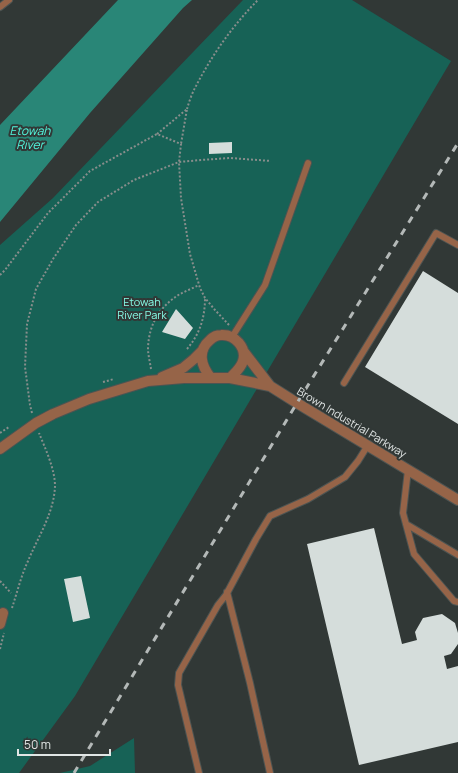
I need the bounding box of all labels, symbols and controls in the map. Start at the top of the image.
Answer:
water label: Etowah River [10,122,51,153]
park label: Etowah River Park [117,294,167,322]
street label: Brown Industrial Parkway [294,383,410,461]
scale bar [18,731,110,757]
text: 50 m [24,736,51,753]

